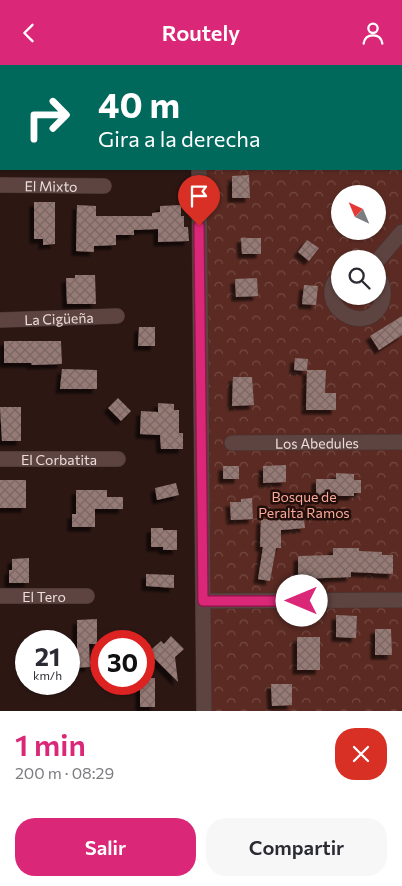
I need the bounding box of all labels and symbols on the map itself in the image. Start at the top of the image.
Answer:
pin [178,175,220,226]
street label: El Mixto [24,177,78,194]
north arrow [331,185,386,240]
street label: La Cigüeña [24,308,94,328]
street label: Los Abedules [275,434,359,451]
street label: El Corbatita [21,451,97,468]
park label: Bosque de Peralta Ramos [258,488,350,521]
position arrow [275,574,327,626]
street label: El Tero [22,588,66,605]
speed limit sign: 30 [90,630,155,695]

